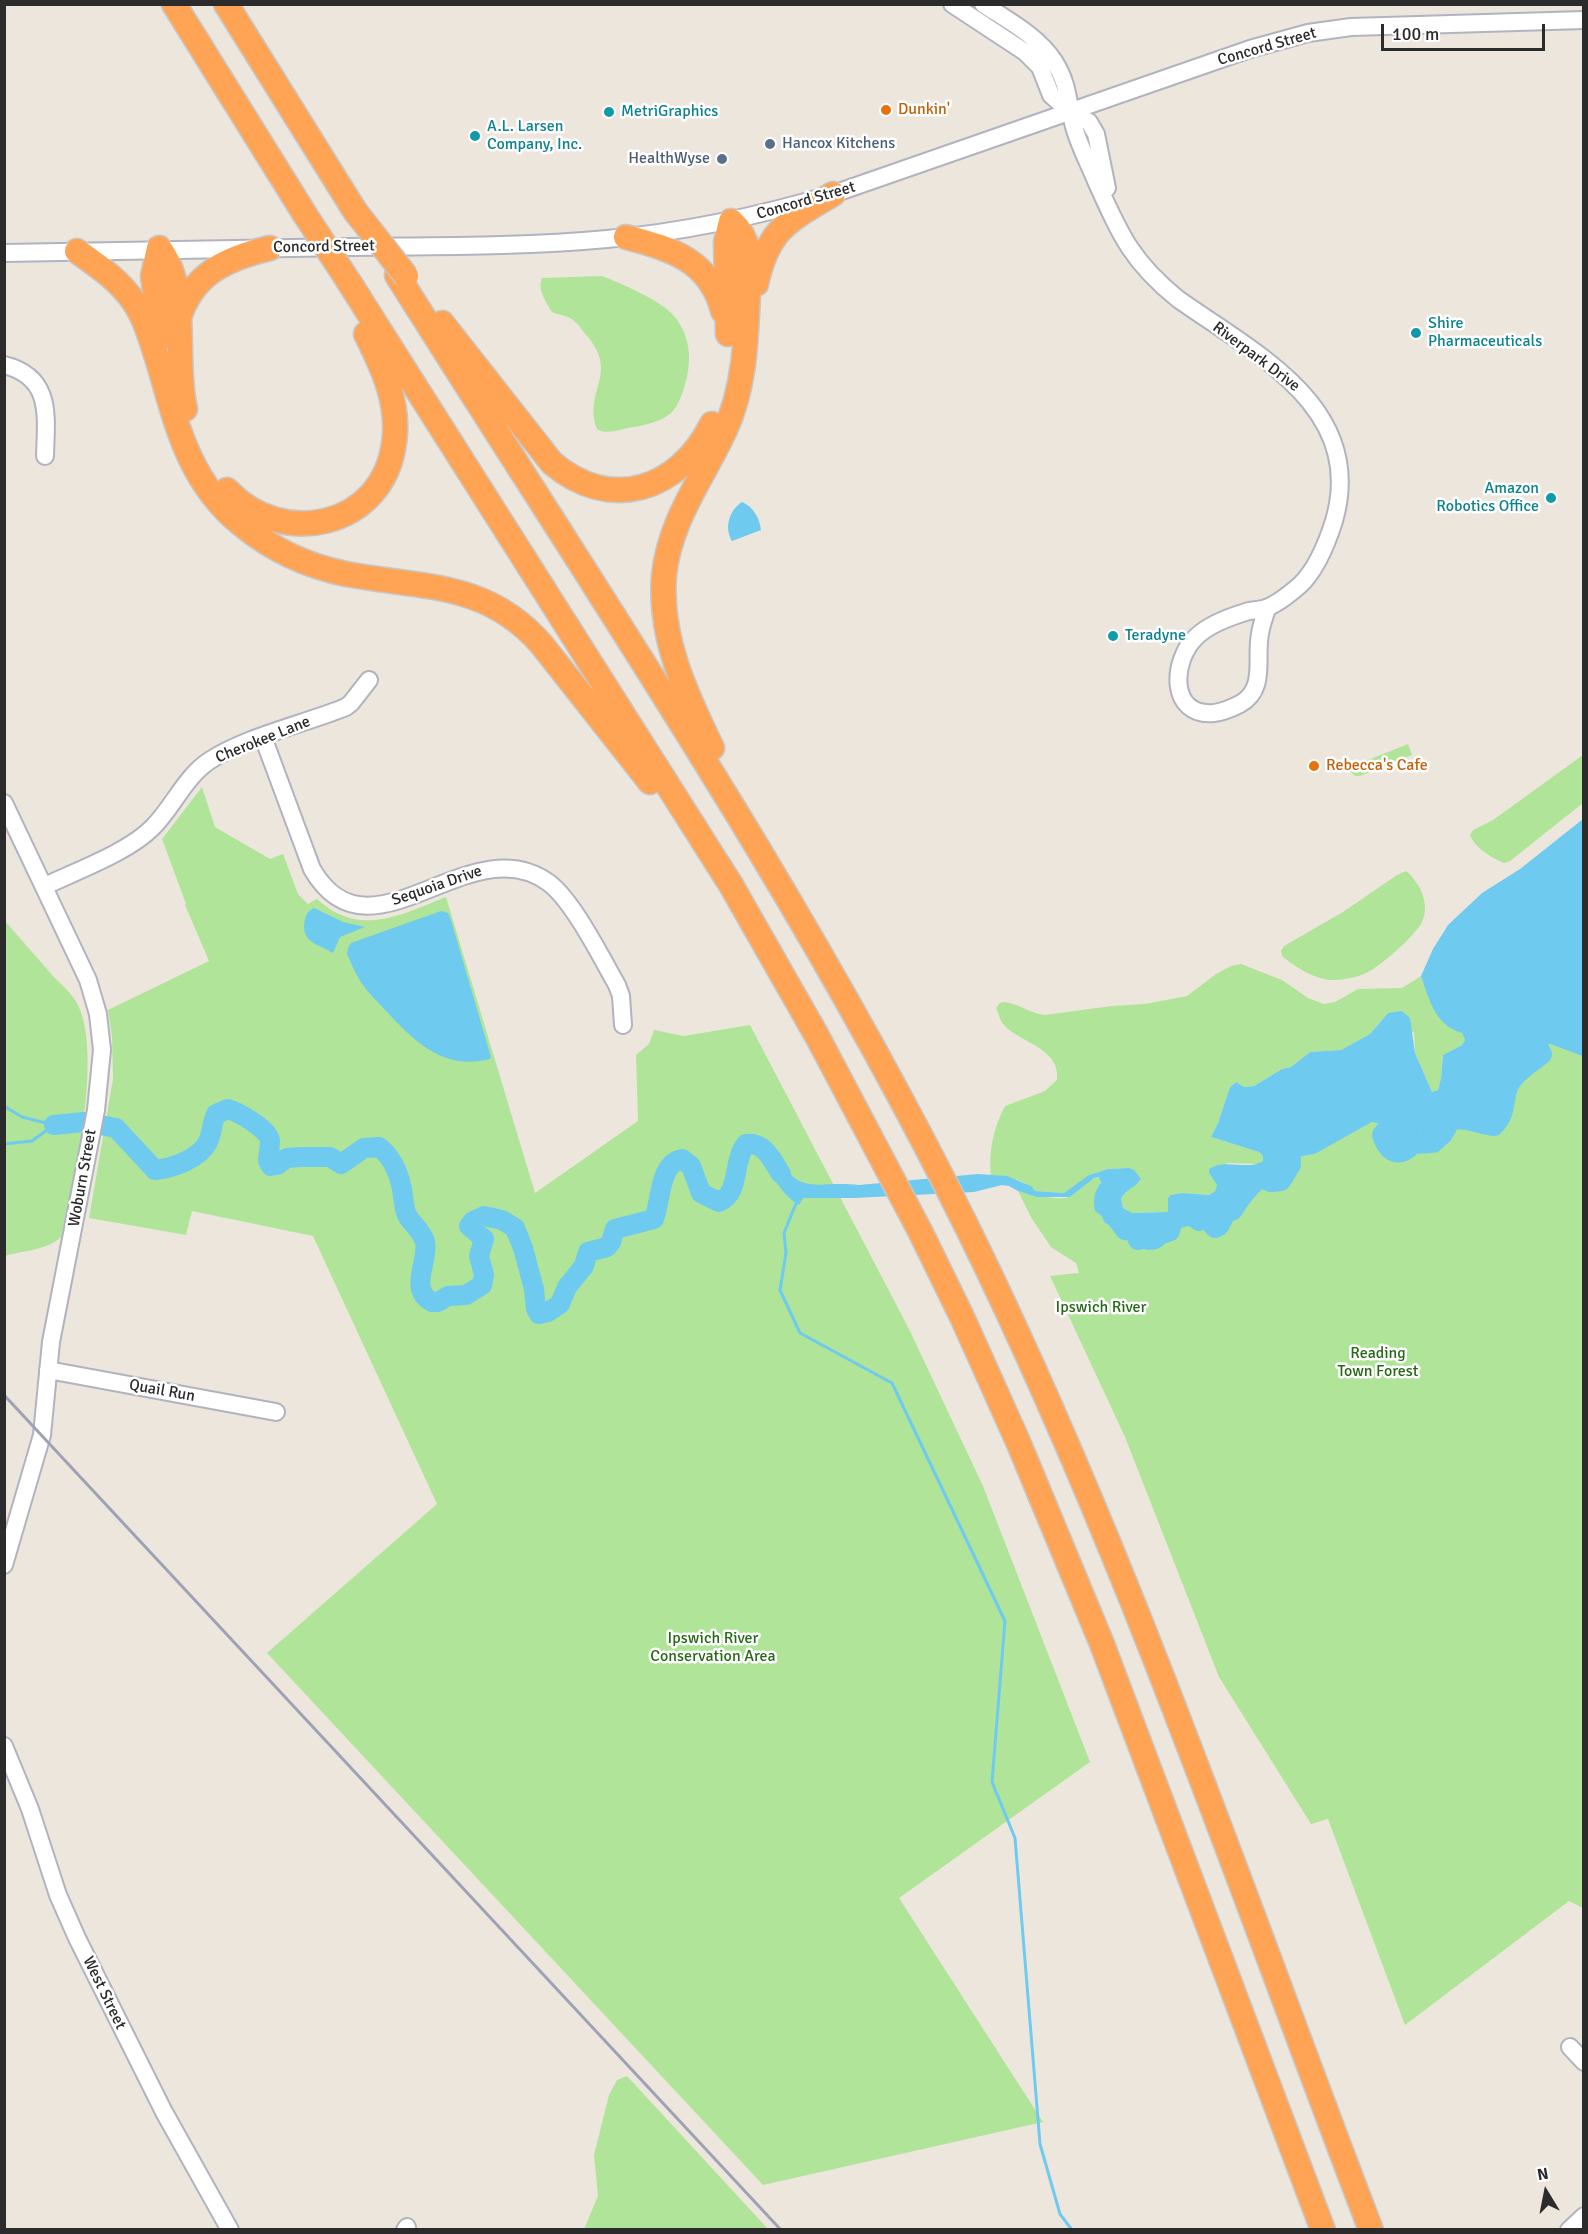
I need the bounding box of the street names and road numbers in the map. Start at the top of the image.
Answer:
street label: Concord Street [1215,24,1319,70]
street label: Concord Street [754,178,858,224]
street label: Concord Street [273,237,375,257]
street label: Riverpark Drive [1208,318,1304,396]
street label: Cherokee Lane [213,712,313,768]
street label: Sequoia Drive [389,862,485,910]
street label: Woburn Street [65,1128,101,1228]
street label: Quail Run [128,1376,196,1406]
street label: West Street [78,1953,130,2033]

